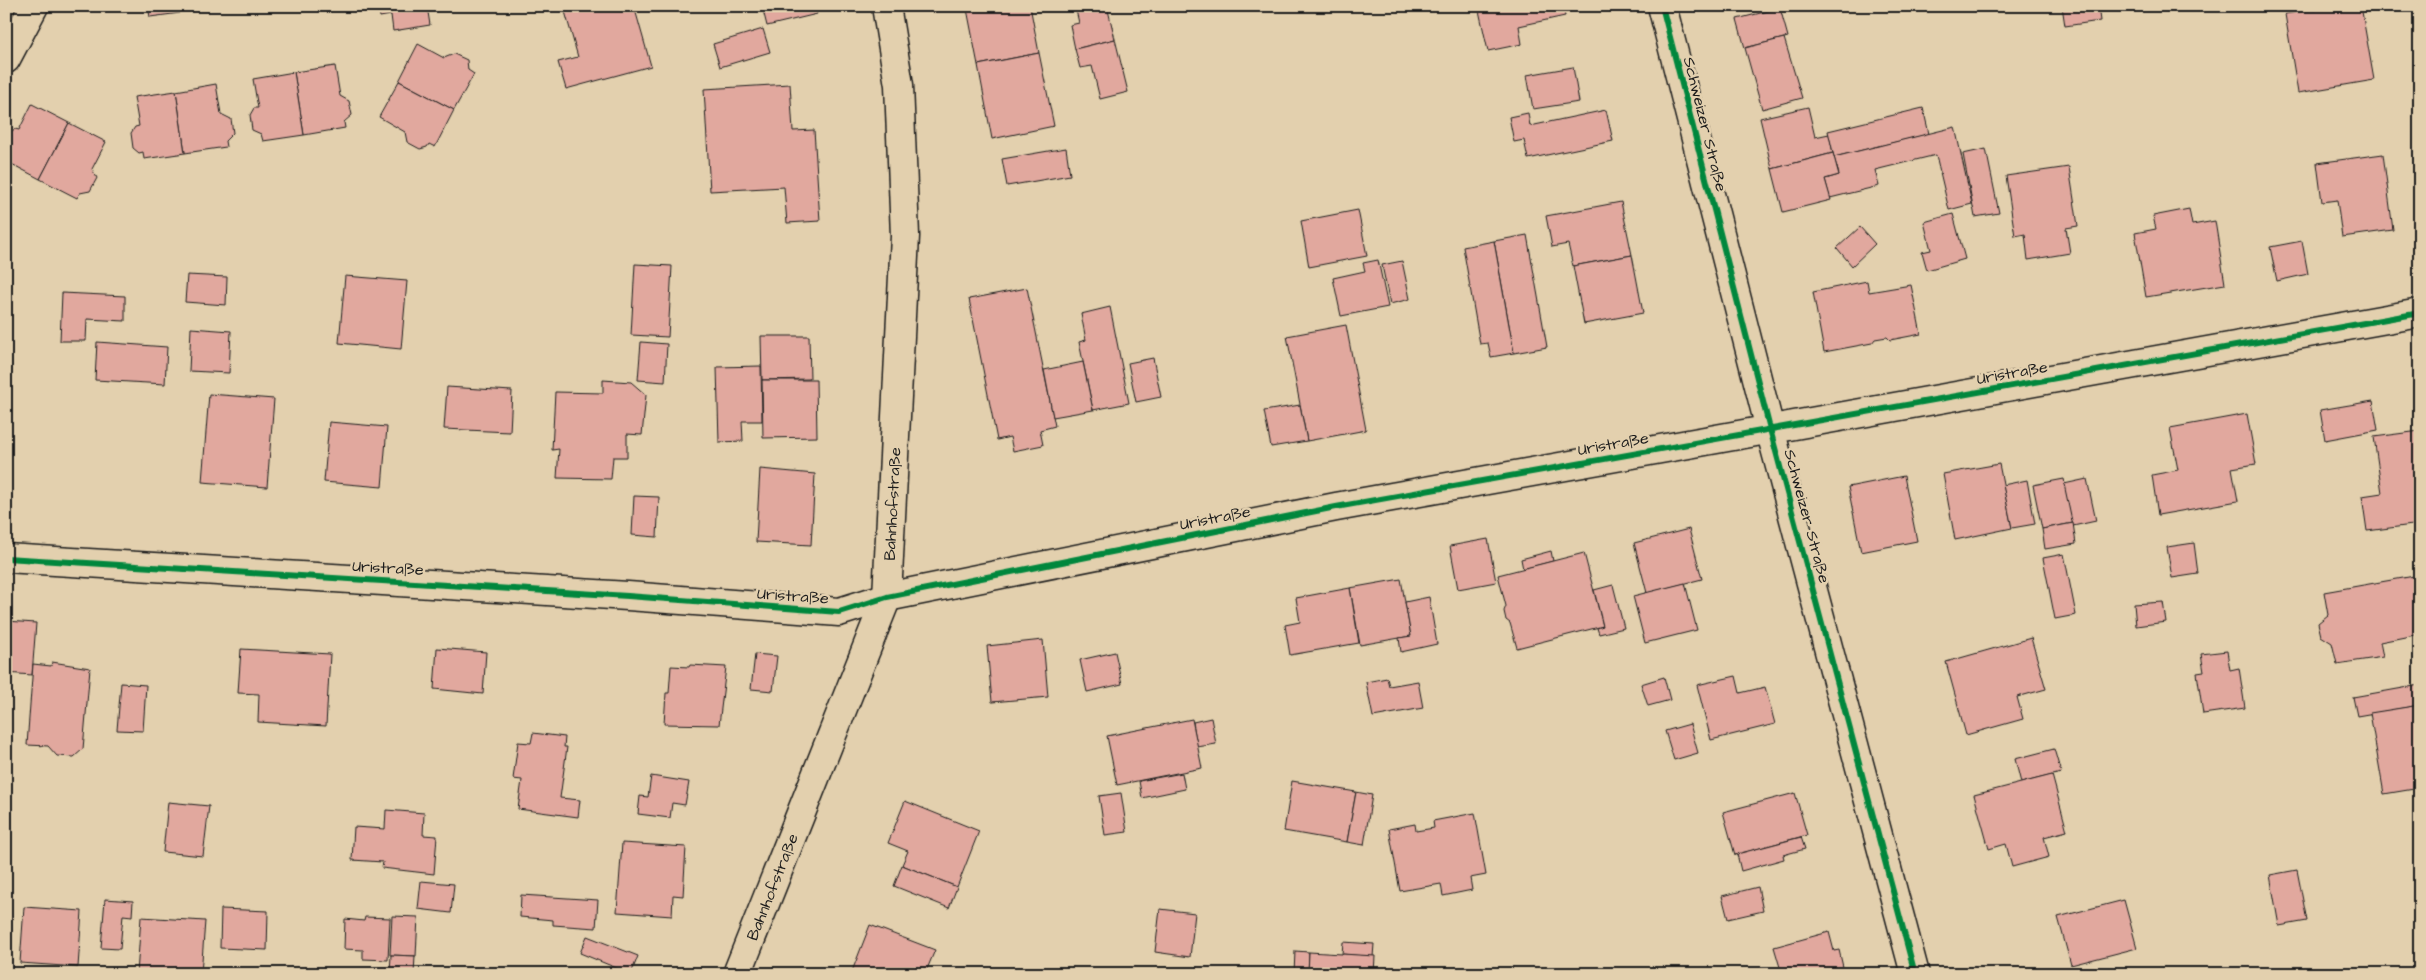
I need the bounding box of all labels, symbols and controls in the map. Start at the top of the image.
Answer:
street label: Schweizer Straße [1678,55,1732,194]
street label: Uristraße [1975,356,2050,390]
street label: Uristraße [1576,427,1651,461]
street label: Bahnhofstraße [879,446,906,561]
street label: Schweizer Straße [1779,447,1836,586]
street label: Uristraße [1178,500,1253,536]
street label: Uristraße [352,555,425,581]
street label: Uristraße [756,583,830,609]
street label: Bahnhofstraße [742,830,804,944]

